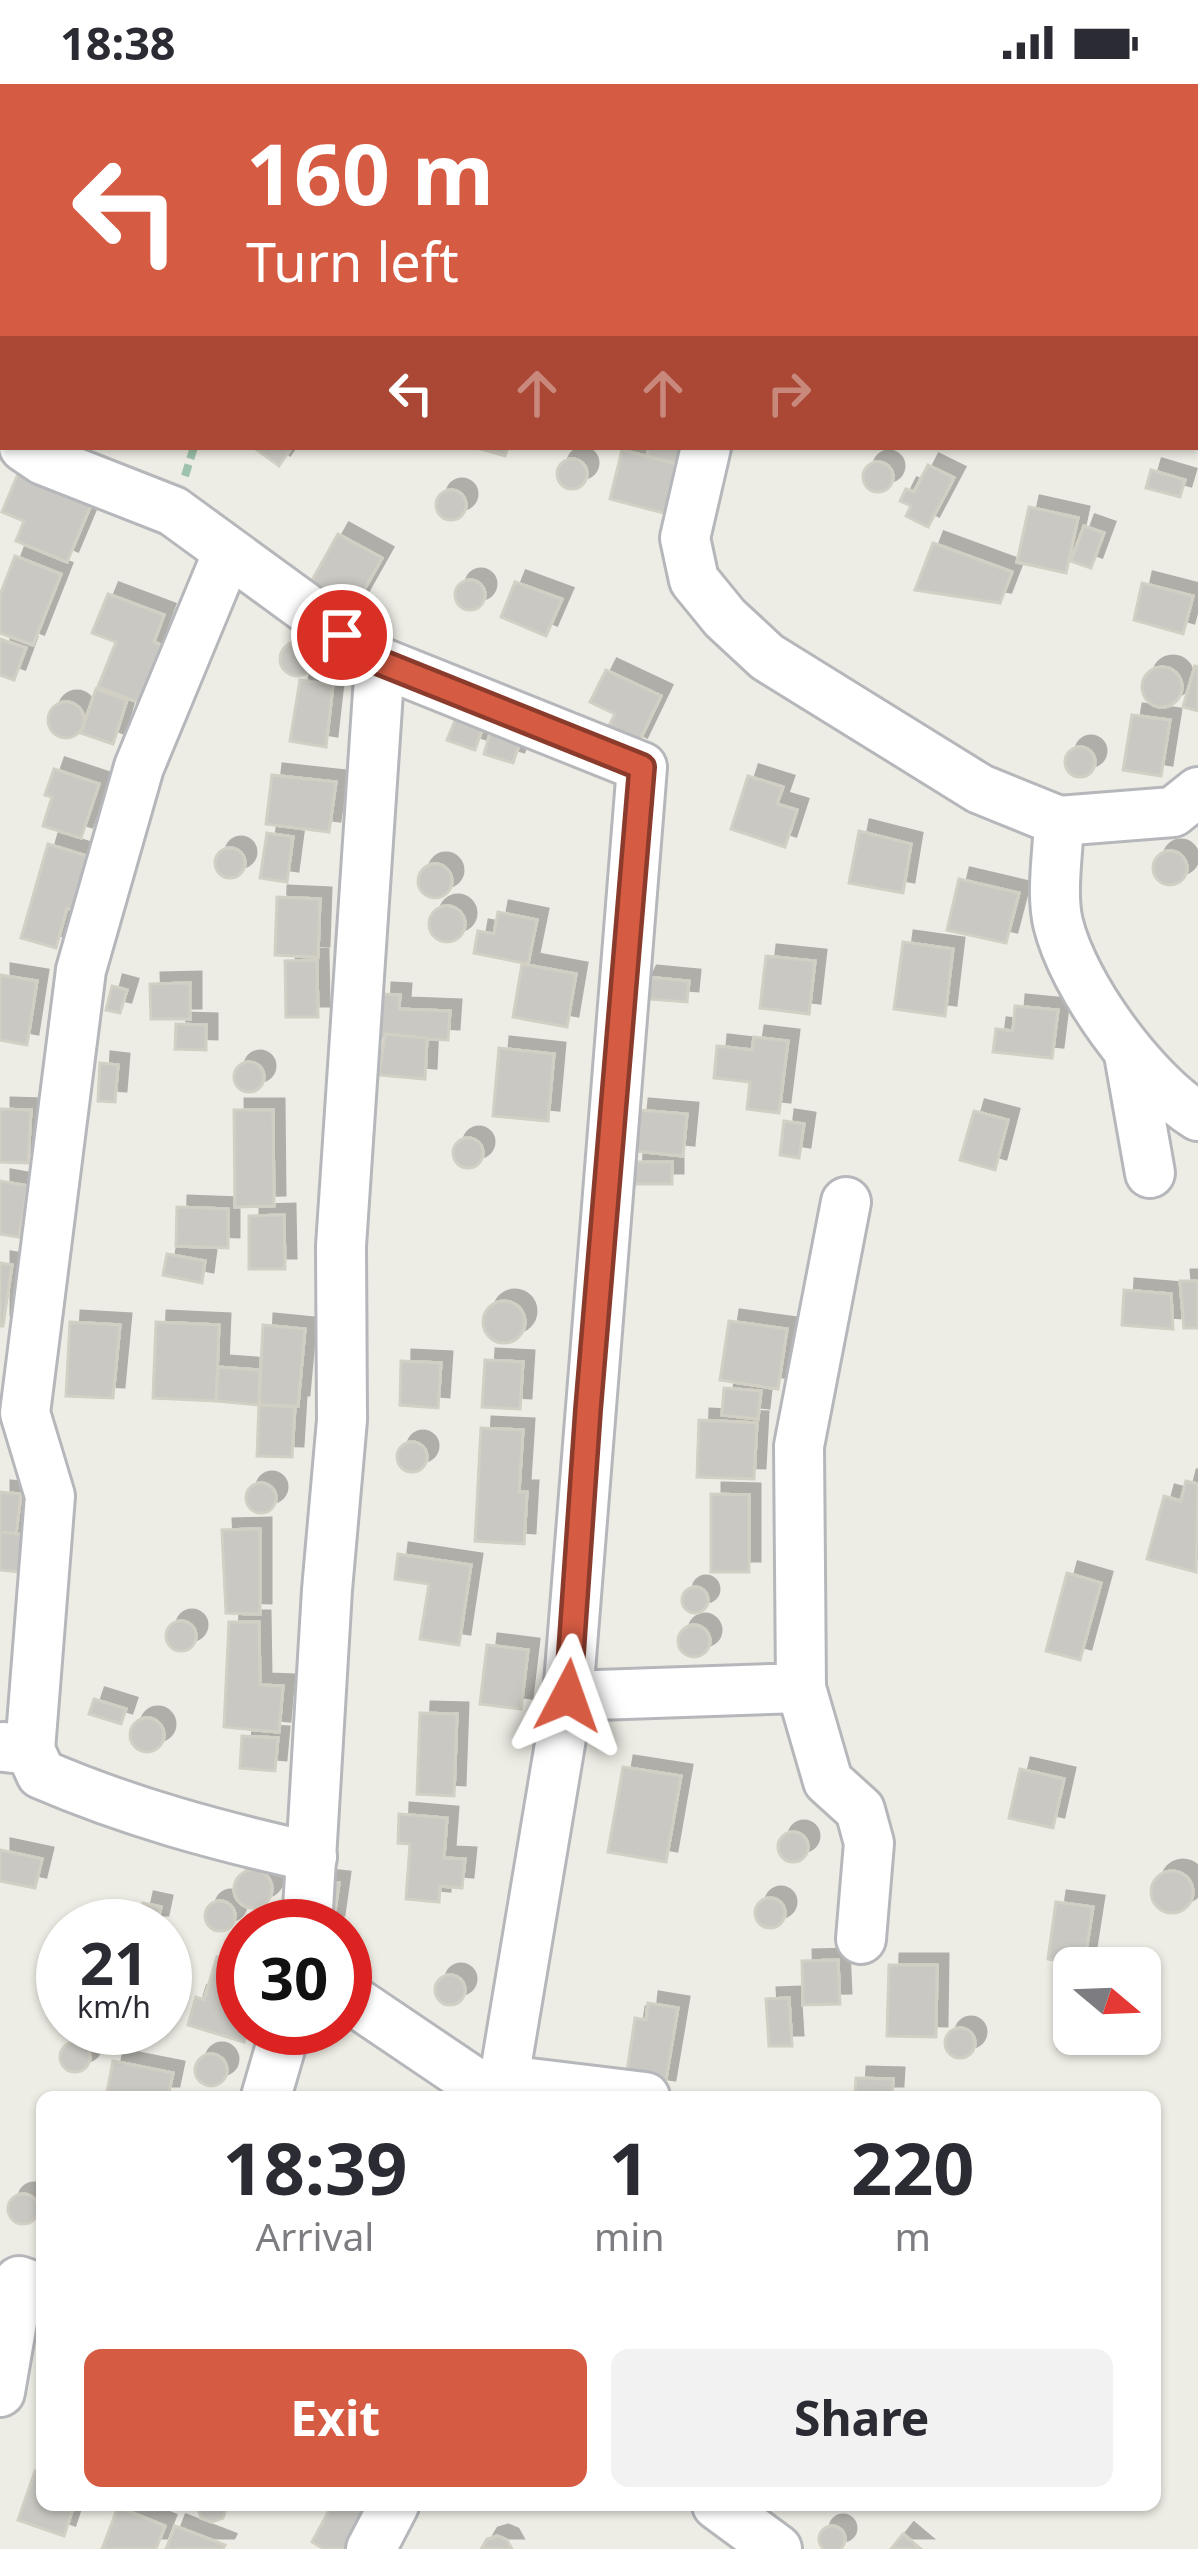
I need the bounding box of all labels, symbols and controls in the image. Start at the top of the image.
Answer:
text: 18:38 [60,12,176,73]
text: 160 m [246,115,494,230]
icon: left [48,132,204,288]
text: Turn left [246,224,459,298]
icon: left [378,360,444,426]
icon: ahead [504,360,570,426]
icon: ahead [630,360,696,426]
icon: right [756,360,822,426]
pin [291,584,393,686]
icon: arrive [309,602,375,668]
position arrow [505,1633,631,1759]
speed limit sign: 30 [216,1899,372,2055]
text: 21 [80,1921,148,2003]
north arrow [1053,1947,1161,2055]
map controls [1053,1947,1161,2055]
text: km/h [77,1986,151,2027]
text: 18:39 [222,2118,407,2216]
text: 1 [609,2118,650,2216]
text: 220 [851,2118,975,2216]
text: Arrival [255,2209,374,2262]
text: min [594,2209,665,2262]
text: m [895,2209,931,2262]
button: Exit [84,2349,587,2487]
button: Share [611,2349,1113,2487]

